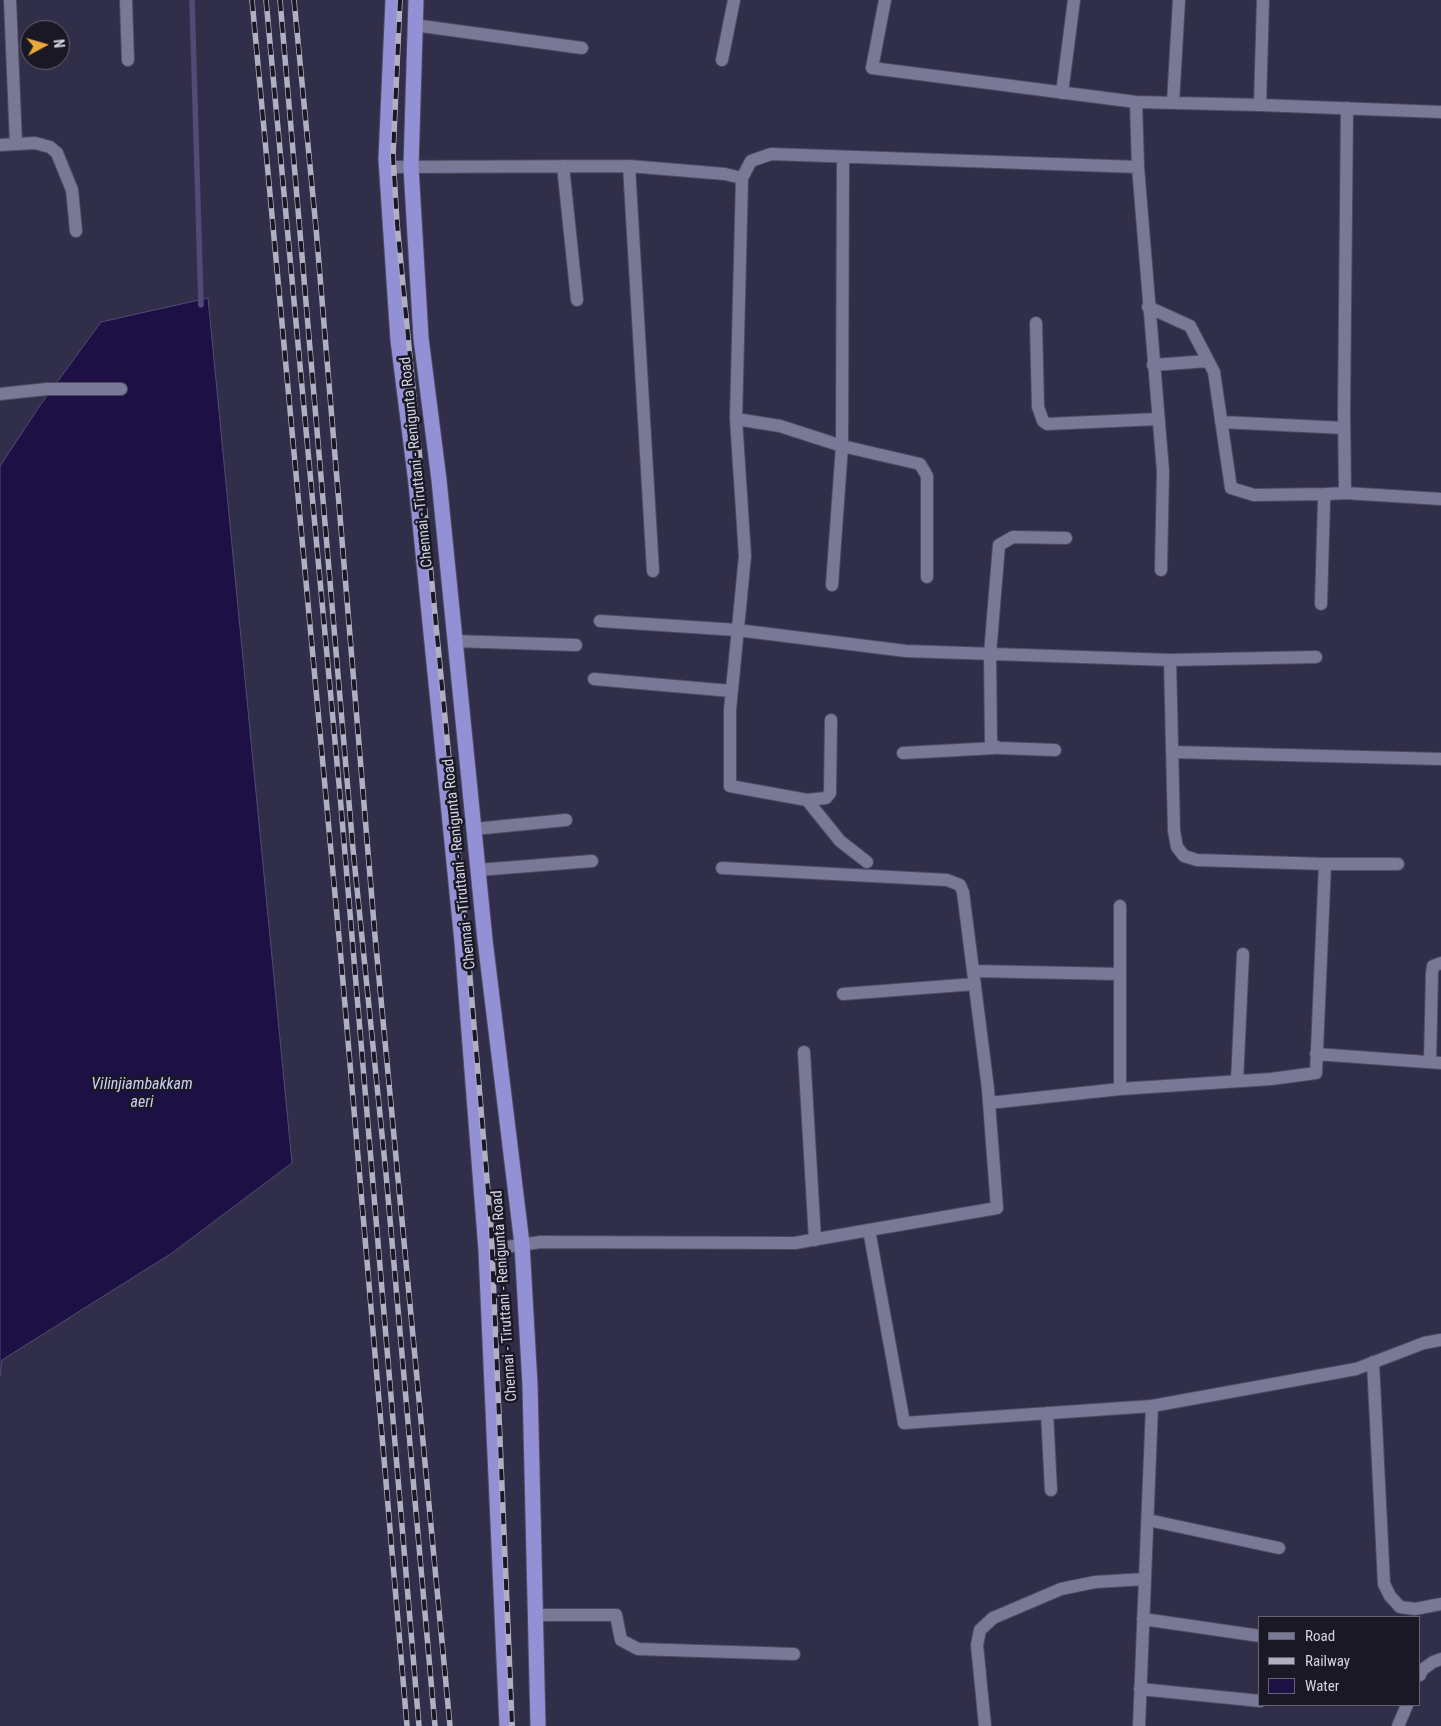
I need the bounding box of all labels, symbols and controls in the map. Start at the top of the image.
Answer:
north arrow [20,20,70,70]
text: N [51,38,67,49]
street label: Chennai - Tiruttani - Renigunta Road [397,356,437,568]
street label: Chennai - Tiruttani - Renigunta Road [440,758,480,970]
water label: Vilinjiambakkam aeri [91,1075,193,1113]
street label: Chennai - Tiruttani - Renigunta Road [489,1190,521,1402]
legend [1258,1616,1421,1706]
text: Road [1305,1627,1335,1645]
text: Railway [1305,1652,1350,1670]
text: Water [1305,1677,1339,1695]

